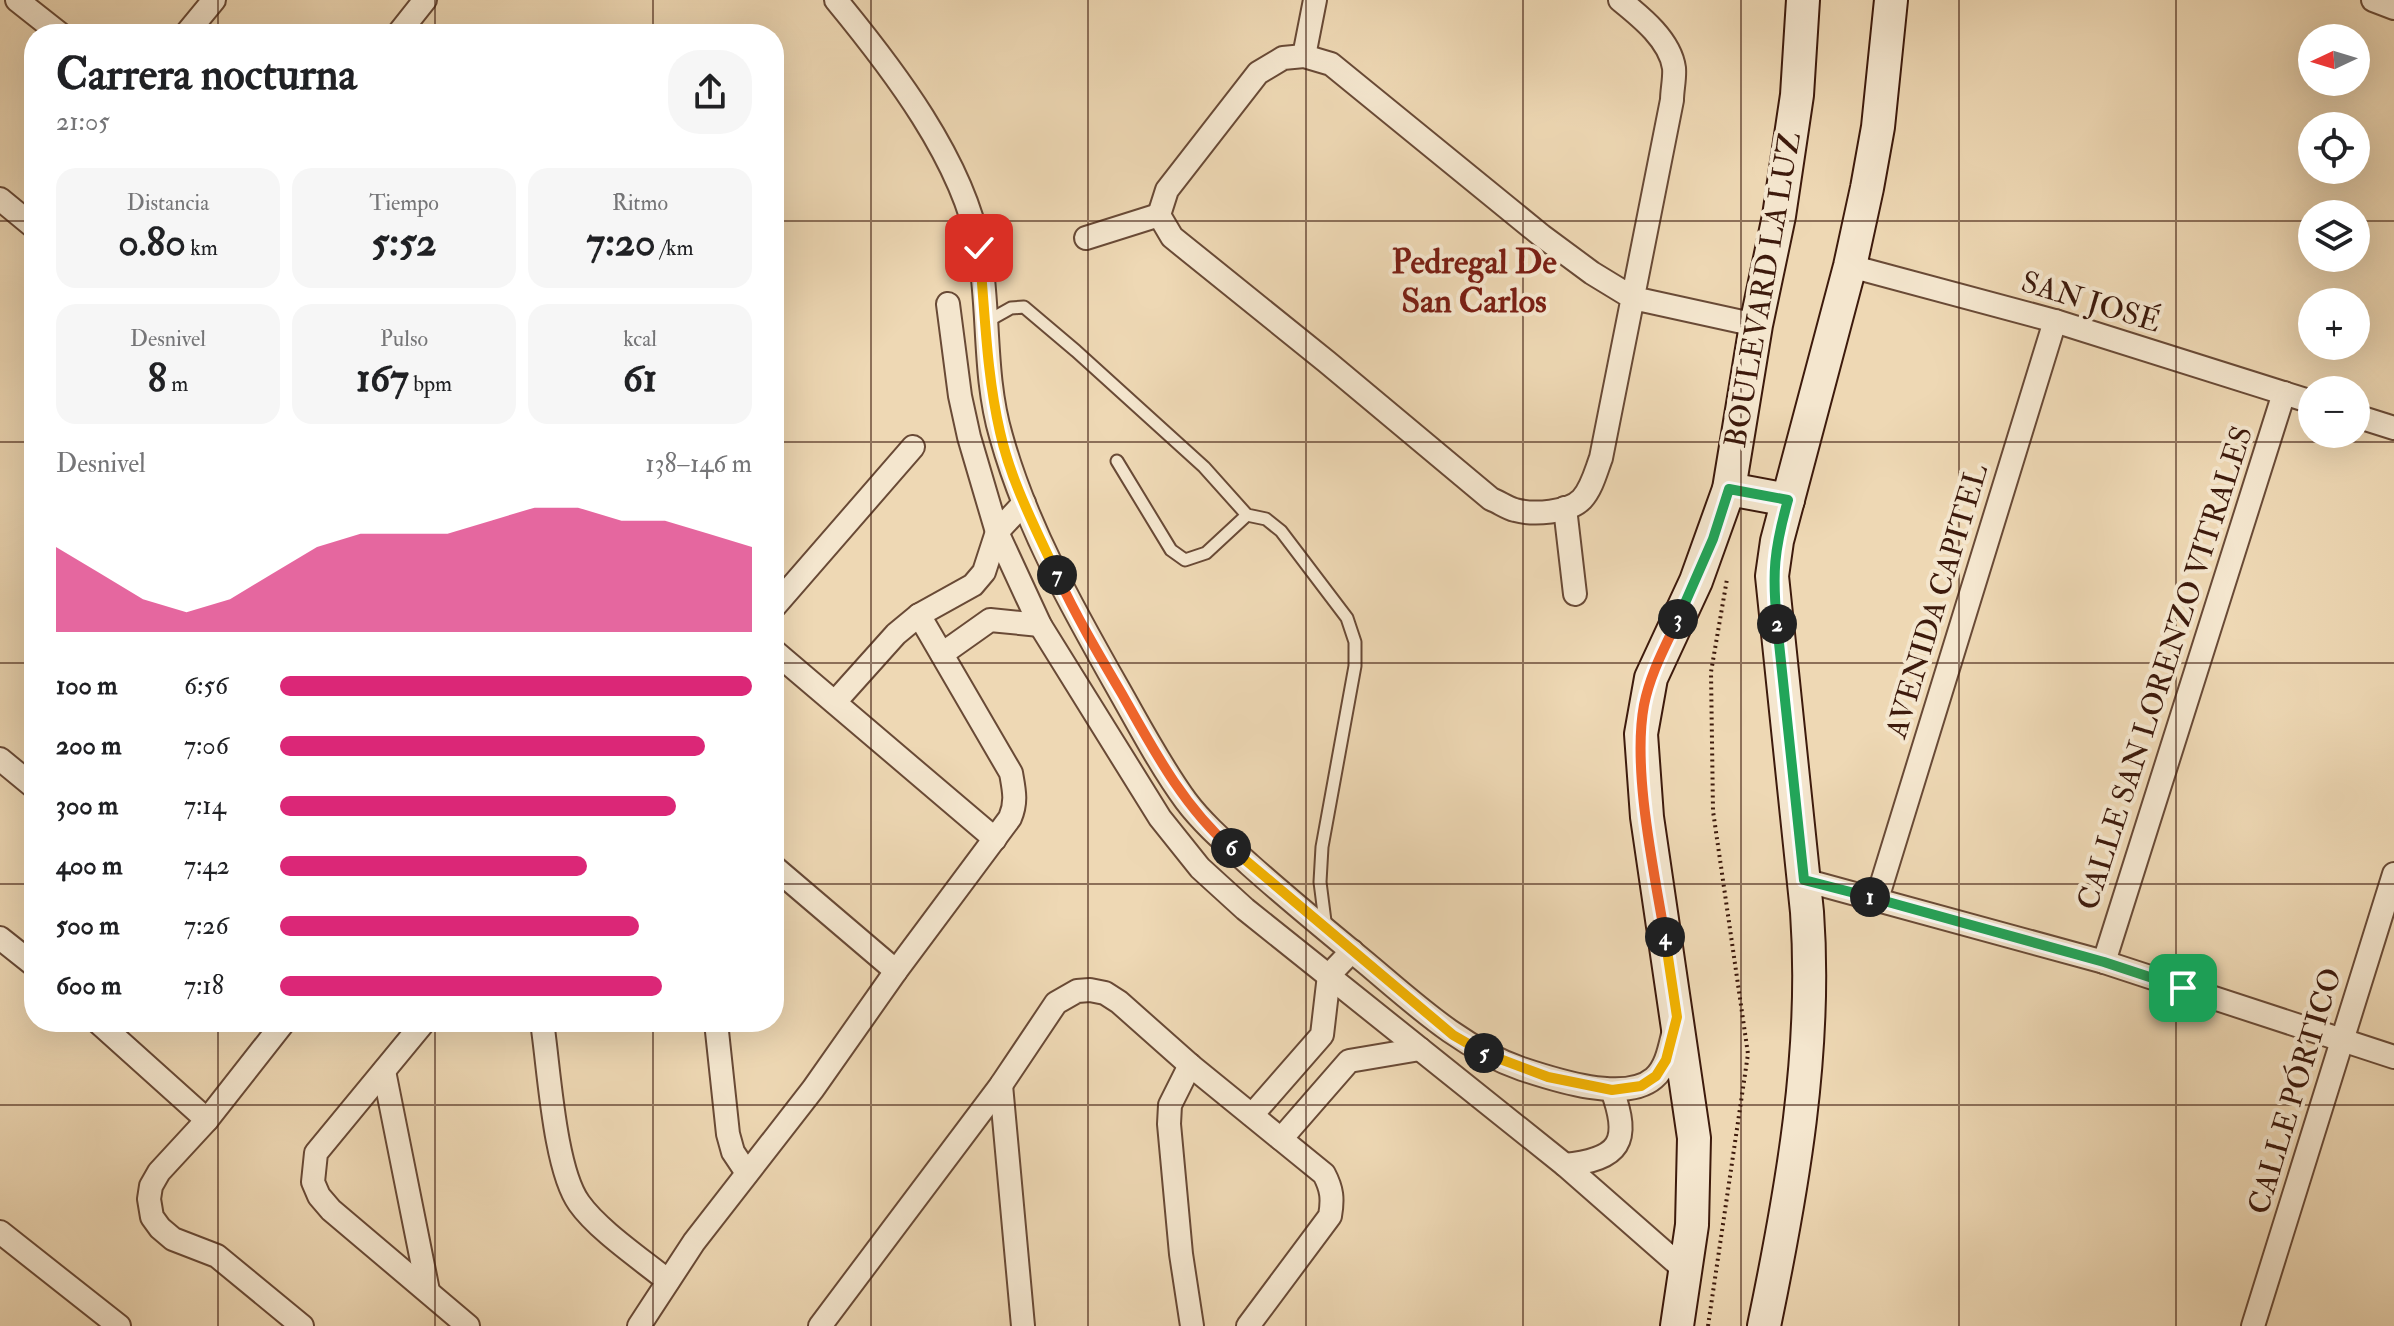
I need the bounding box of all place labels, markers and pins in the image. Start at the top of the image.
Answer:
pin [945,214,1013,282]
pin: 7 [1037,555,1077,595]
pin: 3 [1658,599,1698,639]
pin: 2 [1757,604,1797,644]
pin: 6 [1211,828,1251,868]
pin: 1 [1850,877,1890,917]
pin: 4 [1645,917,1685,957]
pin [2149,954,2217,1022]
pin: 5 [1464,1033,1504,1073]

